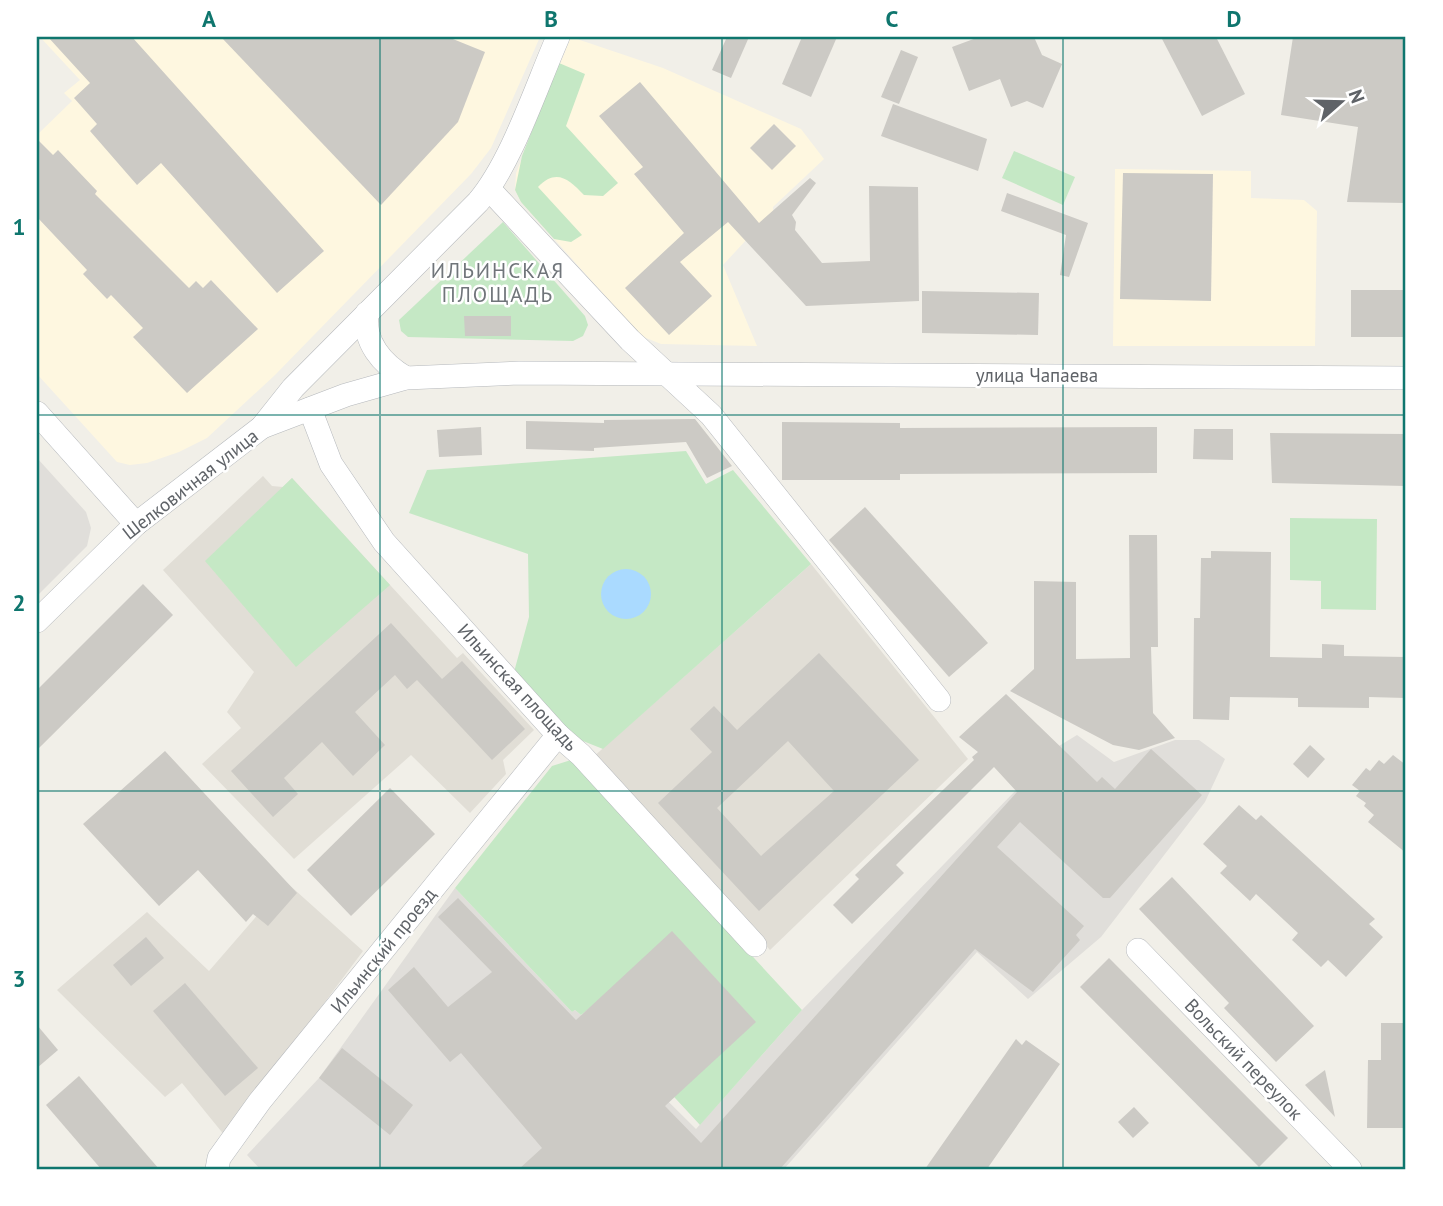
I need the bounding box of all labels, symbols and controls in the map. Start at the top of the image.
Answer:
text: A [202,4,216,33]
text: B [544,4,558,33]
text: C [886,4,899,33]
text: D [1227,4,1241,33]
north arrow [1306,66,1376,136]
text: N [1344,86,1370,106]
text: 1 [12,212,26,241]
district label: ИЛЬИНСКАЯ ПЛОЩАДЬ [431,257,565,308]
street label: улица Чапаева [976,363,1098,387]
street label: Шелковичная улица [117,423,263,545]
text: 2 [12,588,26,617]
street label: Ильинская площадь [453,618,583,756]
street label: Ильинский проезд [325,882,441,1018]
text: 3 [12,964,26,993]
street label: Вольский переулок [1180,993,1308,1125]

